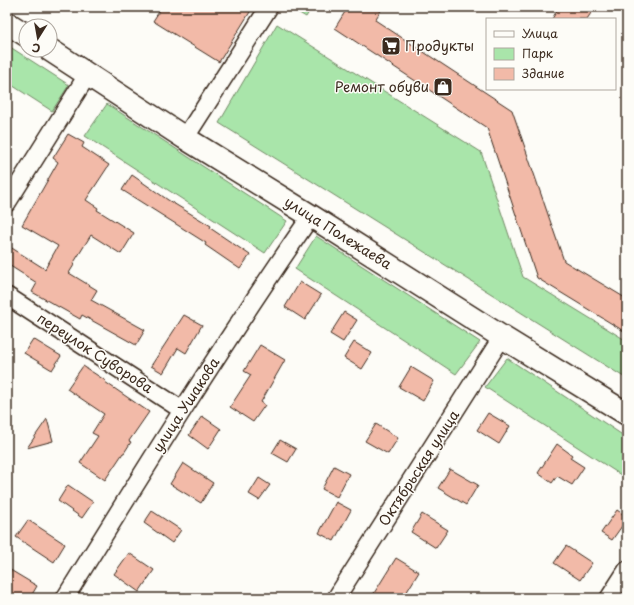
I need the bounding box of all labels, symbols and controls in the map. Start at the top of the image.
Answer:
north arrow [18,18,58,58]
legend [486,18,616,90]
text: Улица [522,24,558,42]
supermarket icon: Продукты [380,35,402,57]
place label: Продукты [405,35,474,56]
text: С [30,39,42,57]
text: Парк [522,44,554,62]
text: Здание [522,64,564,82]
place label: Ремонт обуви [335,76,429,97]
shop icon: Ремонт обуви [432,76,454,98]
street label: улица Полежаева [280,191,396,274]
street label: переулок Суворова [33,307,157,398]
street label: улица Ушакова [147,353,224,456]
street label: Октябрьская улица [373,405,464,530]

